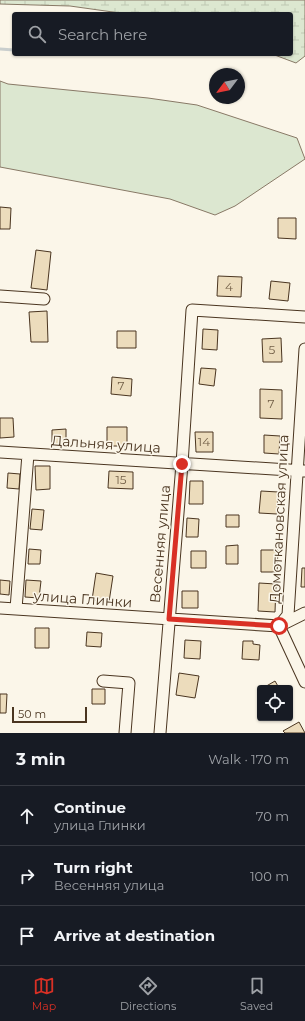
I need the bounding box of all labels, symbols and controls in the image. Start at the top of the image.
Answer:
search box [12,12,293,56]
icon: search [26,23,48,45]
text: Search here [58,25,147,44]
north arrow [209,68,245,104]
house number: 4 [225,279,233,294]
house number: 5 [269,342,276,357]
house number: 7 [117,378,125,393]
house number: 7 [267,396,275,411]
street label: Дальняя улица [51,431,161,457]
house number: 14 [198,434,210,449]
street label: Домоткановская улица [266,434,292,604]
route end [173,455,191,473]
house number: 15 [115,472,127,487]
street label: Весенняя улица [146,484,174,604]
street label: улица Глинки [32,587,133,611]
route start [270,617,288,635]
map controls [257,685,293,721]
button: locate [257,685,293,721]
scale bar [12,705,87,724]
text: 50 m [18,707,46,721]
text: 3 min [16,749,66,769]
text: Walk · 170 m [208,751,289,767]
text: Continue [54,798,126,817]
icon: ahead [16,805,38,827]
text: 70 m [256,808,289,824]
text: улица Глинки [54,817,146,833]
text: Turn right [54,858,133,877]
icon: right [16,865,38,887]
text: 100 m [250,868,289,884]
text: Весенняя улица [54,877,164,893]
icon: arrive [16,925,38,947]
text: Arrive at destination [54,926,215,945]
tab: Map [32,975,56,1013]
tab: Directions [120,975,176,1013]
tab: Saved [240,975,273,1013]

